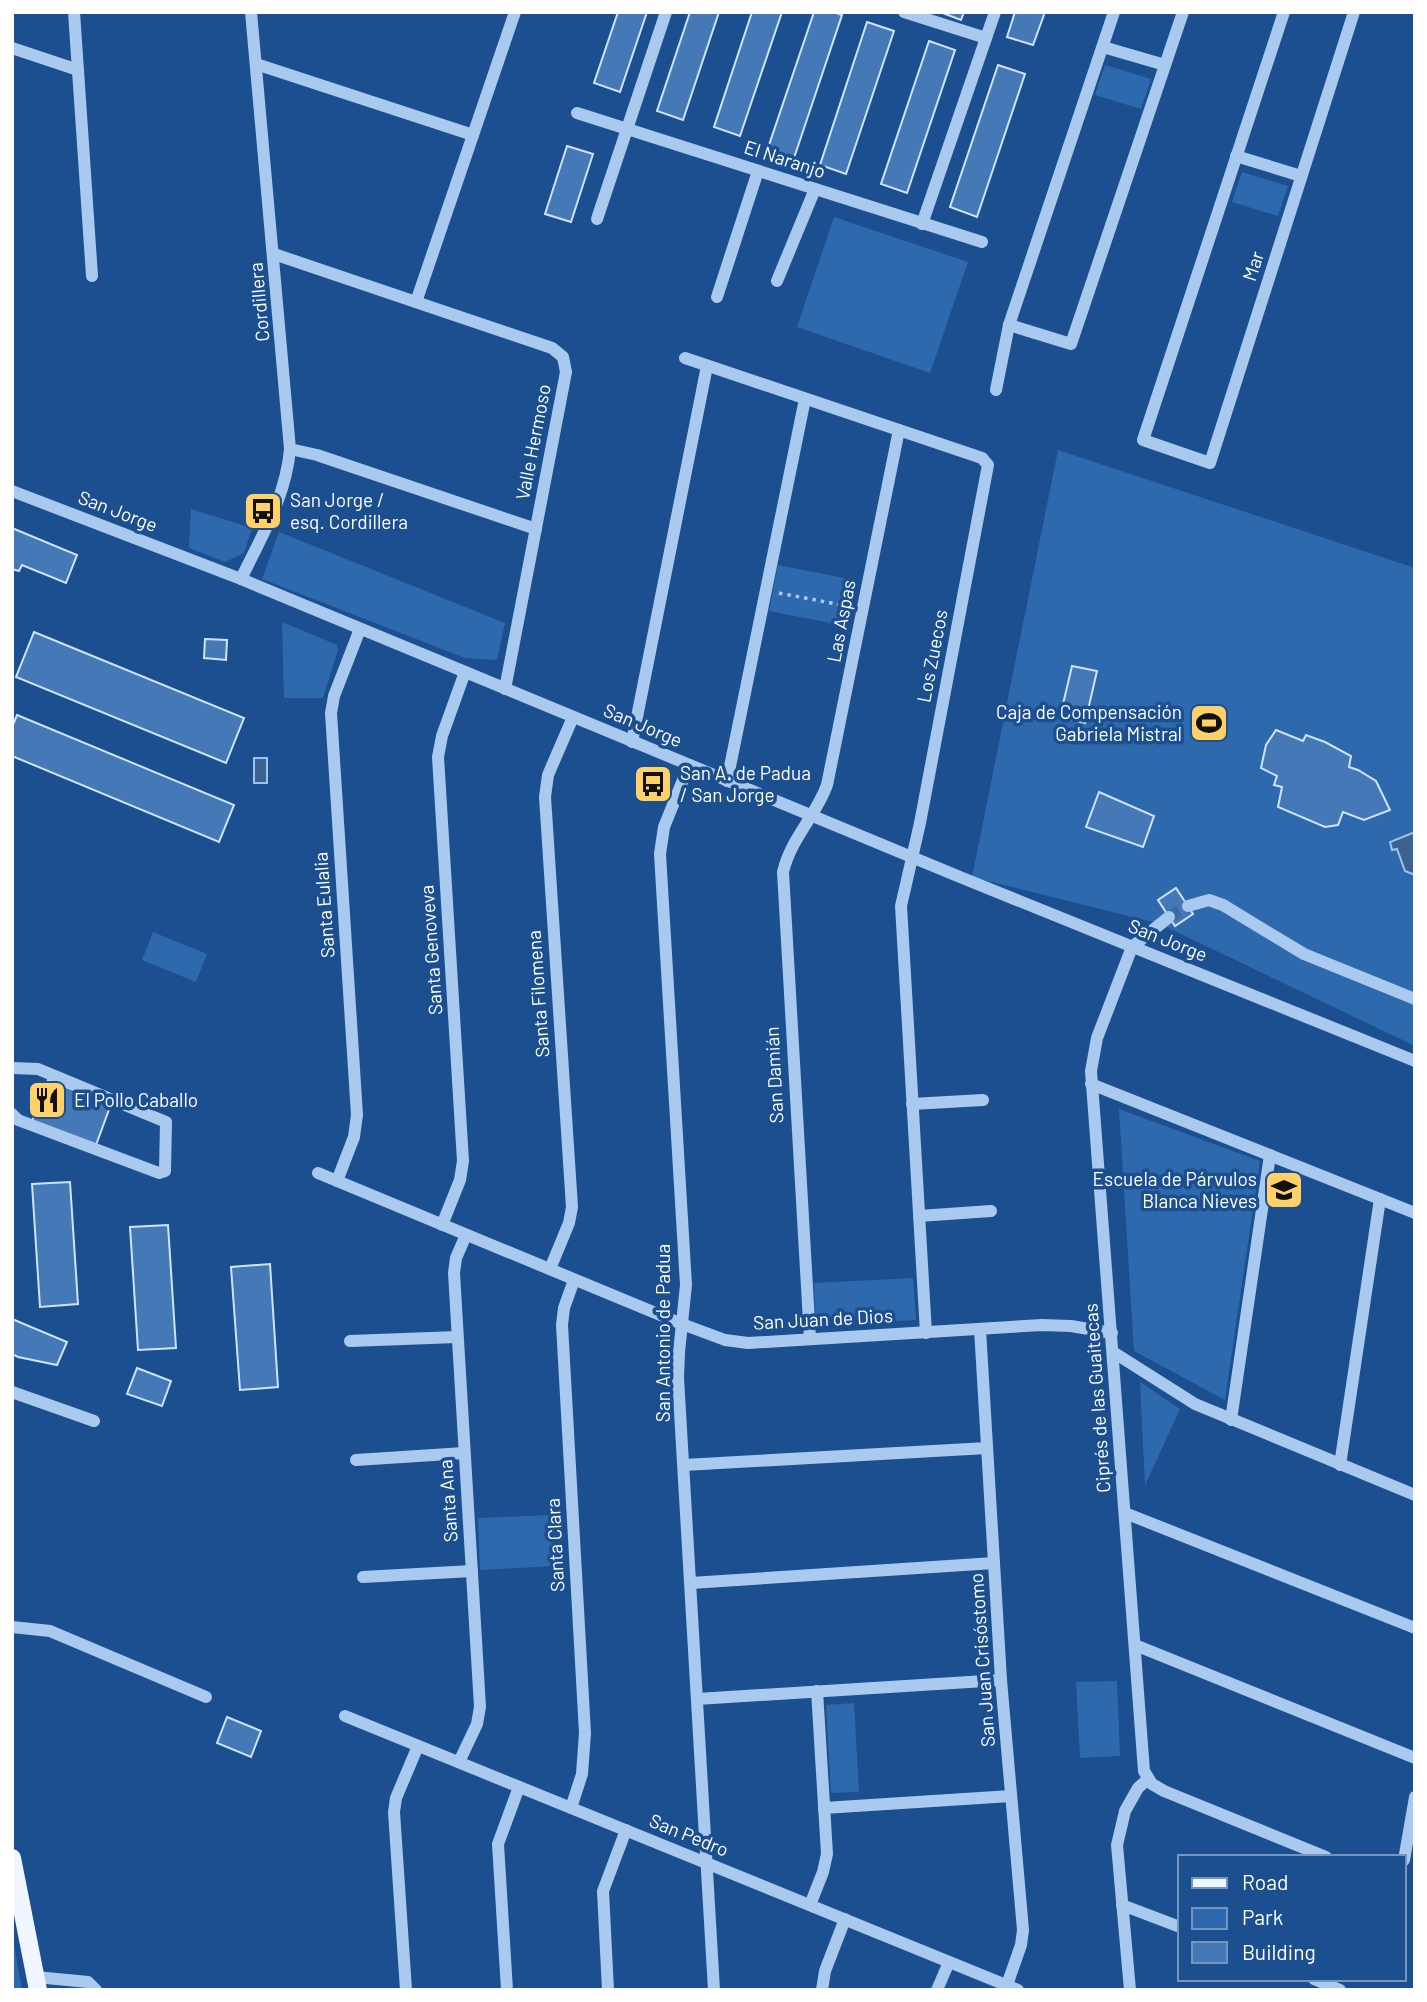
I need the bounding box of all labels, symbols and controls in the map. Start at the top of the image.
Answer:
street label: El Naranjo [742,135,829,182]
street label: Mar [1237,248,1268,284]
street label: Cordillera [244,262,273,343]
street label: Valle Hermoso [510,382,555,502]
street label: San Jorge [75,485,161,536]
place label: San Jorge / esq. Cordillera [290,488,408,533]
bus stop icon: San Jorge / esq. Cordillera [242,490,284,532]
street label: Las Aspas [821,578,860,664]
street label: Los Zuecos [911,607,952,704]
street label: San Jorge [600,698,686,751]
place label: Caja de Compensación Gabriela Mistral [996,700,1182,745]
sports icon: Caja de Compensación Gabriela Mistral [1188,702,1230,744]
place label: San A. de Padua / San Jorge [680,761,811,806]
bus stop icon: San A. de Padua / San Jorge [632,763,674,805]
street label: Santa Eulalia [308,851,339,959]
street label: Santa Genoveva [414,884,447,1016]
street label: San Jorge [1125,913,1211,966]
street label: Santa Filomena [522,930,553,1058]
street label: San Damián [759,1026,788,1124]
restaurant icon: El Pollo Caballo [26,1079,68,1121]
place label: El Pollo Caballo [74,1088,198,1111]
place label: Escuela de Párvulos Blanca Nieves [1093,1167,1257,1212]
school or university icon: Escuela de Párvulos Blanca Nieves [1263,1169,1305,1211]
street label: San Antonio de Padua [651,1244,674,1422]
street label: San Juan de Dios [752,1303,894,1334]
street label: Ciprés de las Guaitecas [1078,1303,1115,1493]
street label: Santa Ana [433,1459,462,1543]
street label: Santa Clara [541,1498,568,1592]
street label: San Juan Crisóstomo [964,1572,999,1748]
street label: San Pedro [646,1808,732,1861]
legend [1178,1855,1406,1981]
text: Road [1242,1869,1288,1894]
text: Park [1242,1904,1283,1929]
text: Building [1242,1939,1316,1964]

